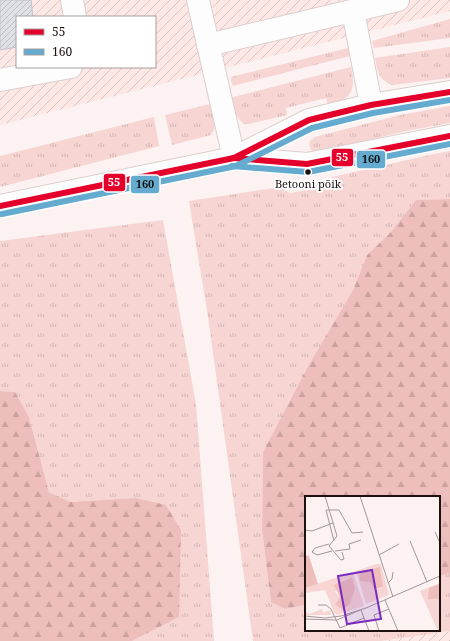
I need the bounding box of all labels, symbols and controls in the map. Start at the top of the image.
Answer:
legend [16,16,156,68]
text: 55 [52,23,65,40]
text: 160 [52,43,72,60]
line badge: 55 [331,148,354,167]
text: 55 [336,149,348,164]
line badge: 160 [356,150,386,169]
text: 160 [362,151,380,166]
marker: Betooni põik [303,167,313,177]
line badge: 55 [103,173,126,192]
text: 55 [108,174,120,189]
line badge: 160 [130,175,160,194]
text: 160 [136,176,154,191]
place label: Betooni põik [275,176,342,191]
inset map [305,496,440,631]

